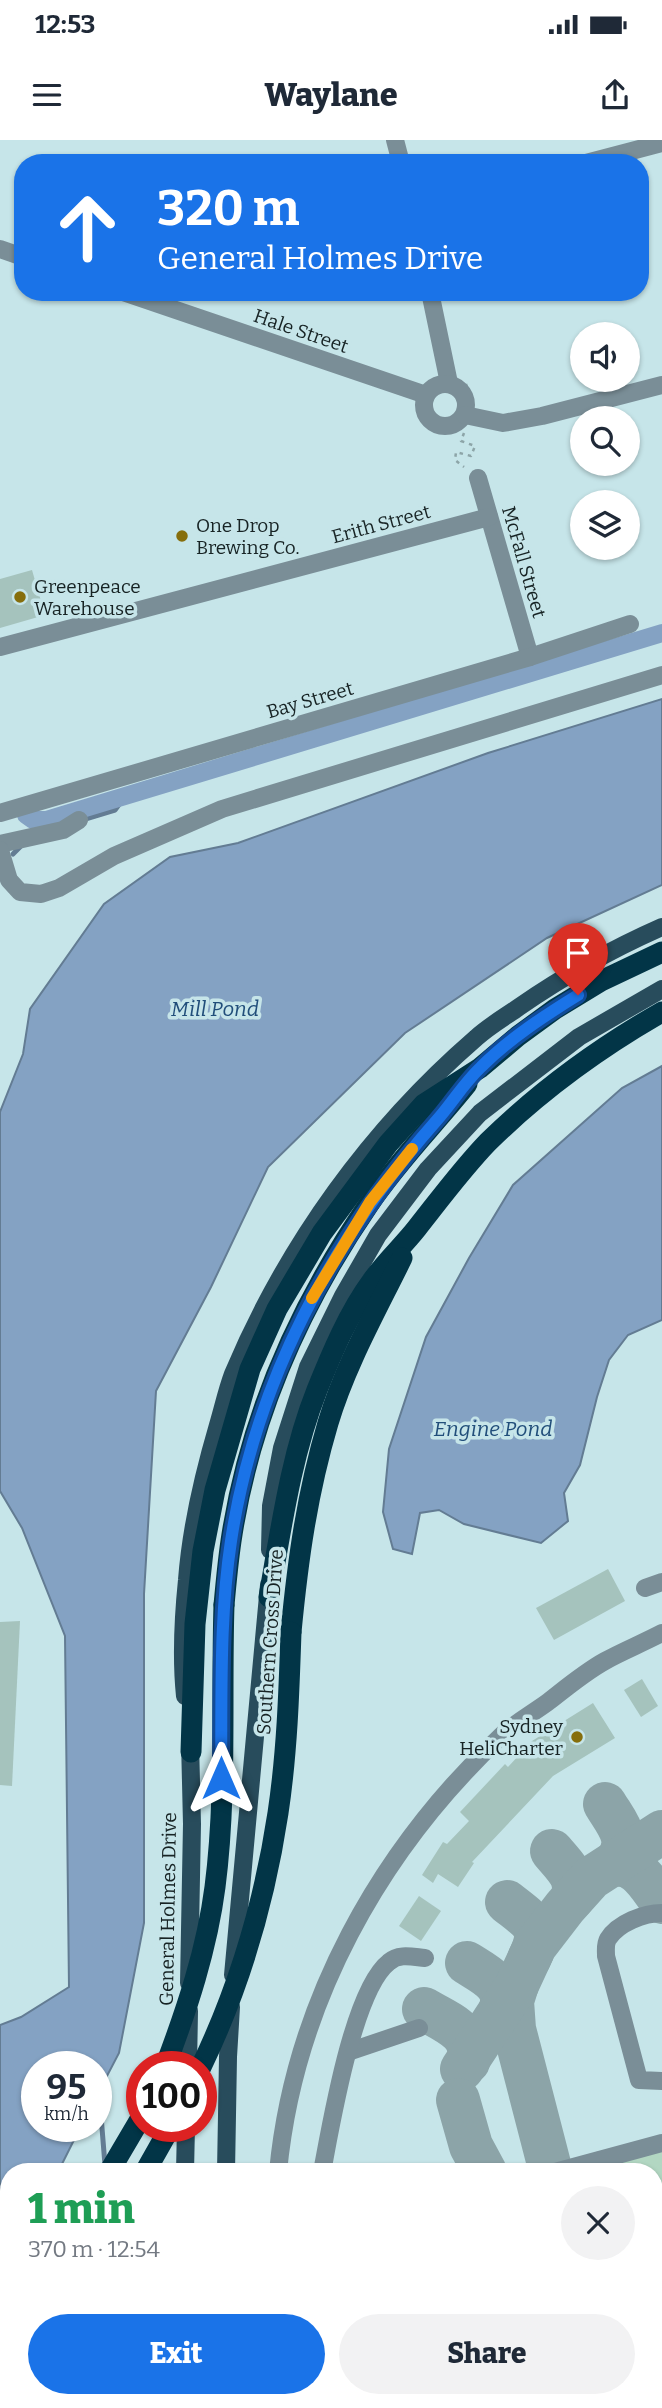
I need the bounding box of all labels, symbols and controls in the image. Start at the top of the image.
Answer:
text: 12:53 [35,9,95,40]
icon: menu [28,76,66,114]
text: Waylane [265,76,398,114]
icon: share [596,76,634,114]
text: 320 m [157,179,300,238]
icon: ahead [42,182,133,273]
text: General Holmes Drive [157,239,483,277]
street label: Hale Street [251,304,351,358]
map controls [570,322,640,560]
button: sound [570,322,640,392]
button: search [570,406,640,476]
button: layers [570,490,640,560]
street label: Erith Street [329,500,433,548]
street label: McFall Street [497,503,551,621]
place label: One Drop Brewing Co. [196,514,299,559]
marker: One Drop Brewing Co. [174,528,190,544]
place label: Greenpeace Warehouse [34,575,141,620]
marker: Greenpeace Warehouse [12,589,28,605]
street label: Bay Street [264,677,356,723]
pin [548,923,608,995]
icon: arrive [559,934,597,972]
water label: Mill Pond [171,996,259,1022]
water label: Engine Pond [434,1416,553,1442]
street label: Southern Cross Drive [252,1548,288,1736]
place label: Sydney HeliCharter [459,1715,564,1760]
marker: Sydney HeliCharter [569,1729,585,1745]
position arrow [184,1741,258,1815]
street label: General Holmes Drive [155,1812,181,2006]
speed limit sign: 100 [126,2051,217,2142]
text: 95 [47,2066,86,2108]
text: km/h [44,2103,89,2125]
text: 1 min [28,2184,135,2234]
button: close [561,2186,635,2260]
text: 370 m · 12:54 [28,2235,160,2263]
button: Exit [28,2314,325,2394]
button: Share [339,2314,635,2394]

